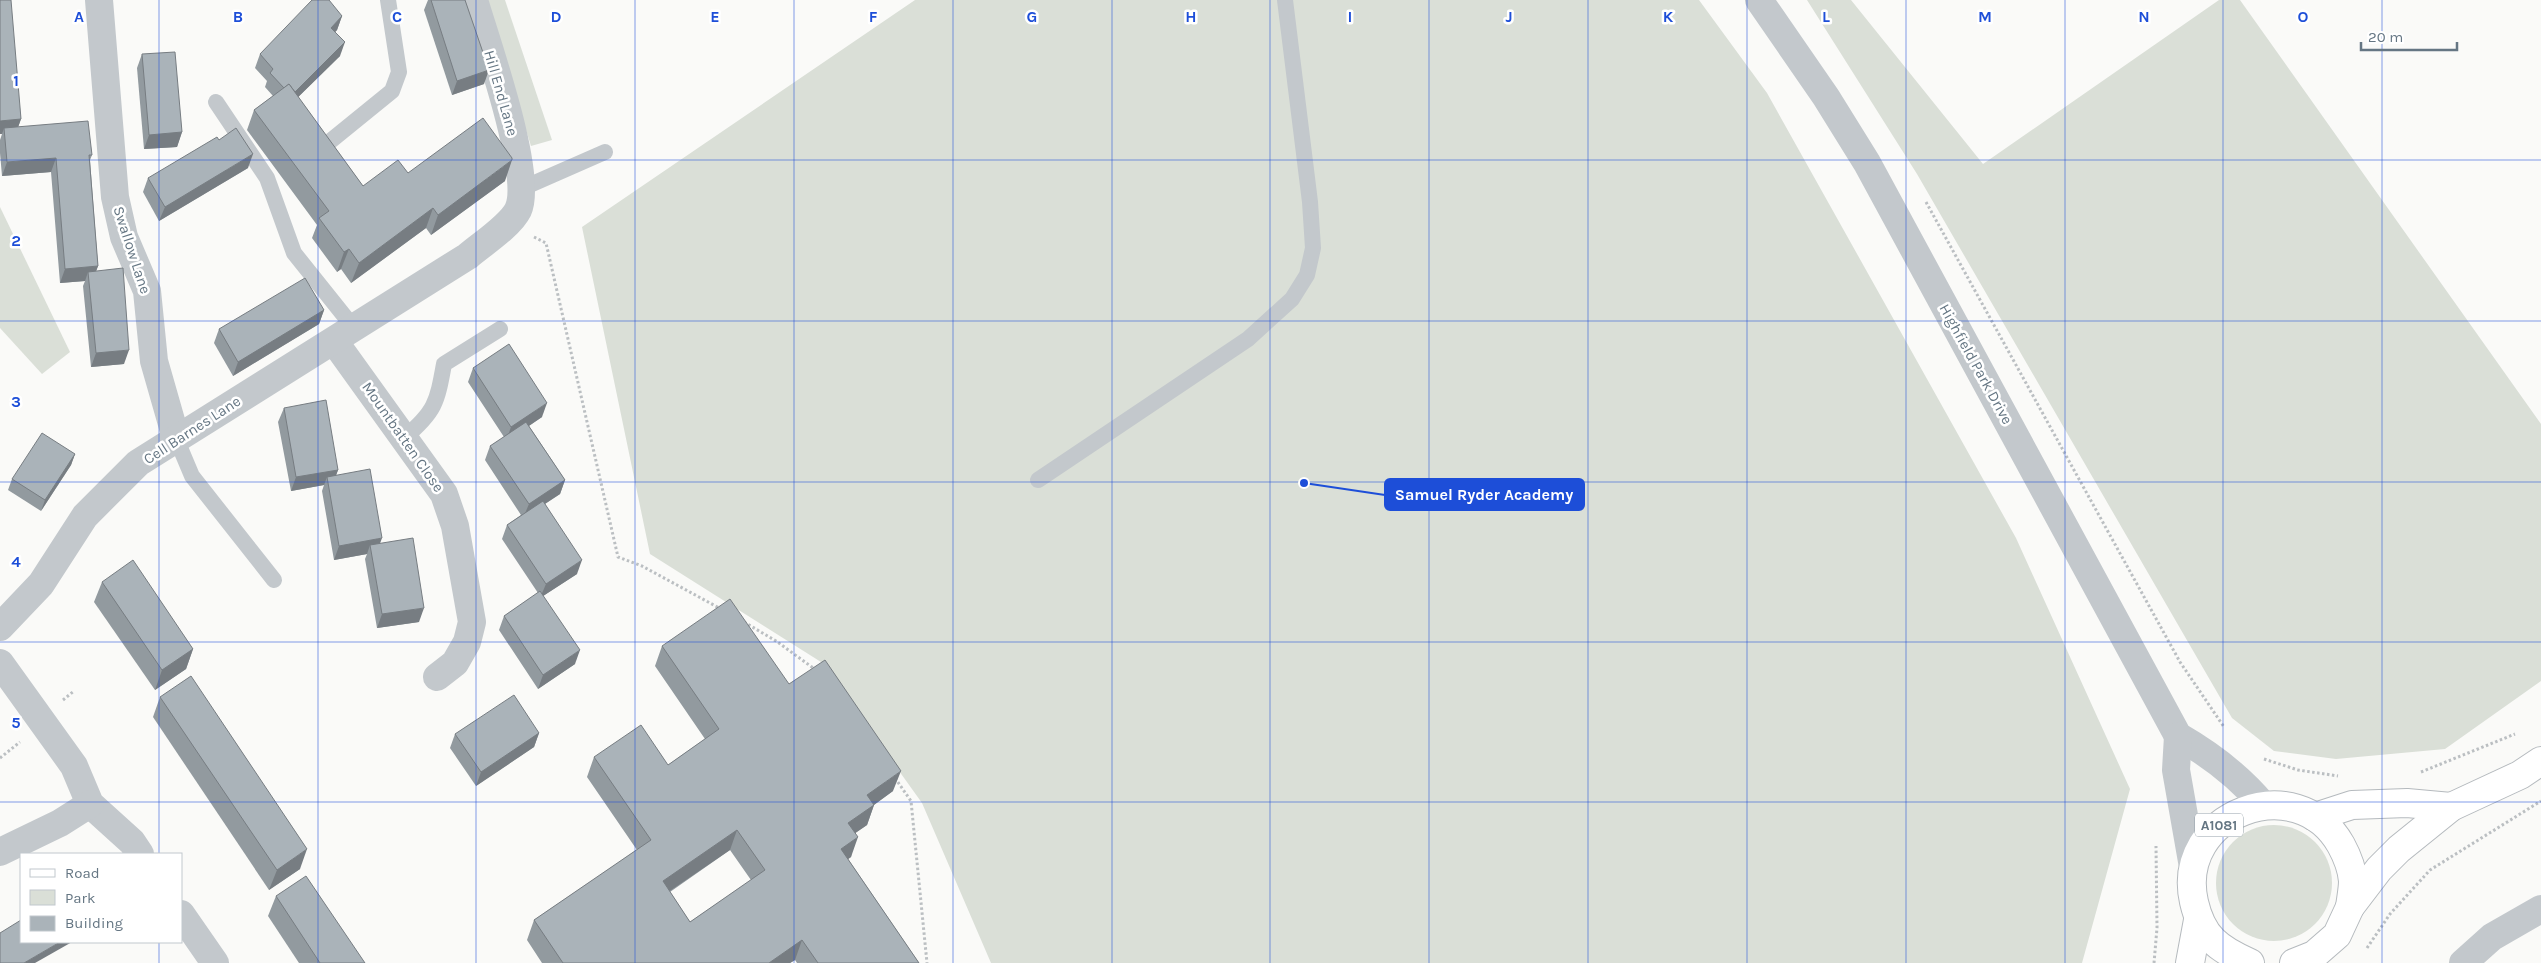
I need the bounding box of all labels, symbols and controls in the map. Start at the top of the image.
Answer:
text: A [74,7,84,26]
text: B [233,7,243,26]
text: C [392,7,402,26]
text: D [551,7,562,26]
text: E [710,7,720,26]
text: F [869,7,878,26]
text: G [1027,7,1037,26]
text: H [1185,7,1197,26]
text: I [1348,7,1352,26]
text: J [1505,7,1513,26]
text: K [1663,7,1674,26]
text: L [1822,7,1830,26]
text: M [1978,7,1992,26]
text: N [2138,7,2150,26]
text: O [2298,7,2309,26]
scale bar [2361,20,2457,52]
text: 20 m [2368,28,2403,46]
street label: Hill End Lane [480,48,522,138]
text: 1 [13,71,19,90]
street label: Swallow Lane [109,204,155,296]
text: 2 [11,231,21,250]
street label: Highfield Park Drive [1935,301,2017,427]
street label: Mountbatten Close [358,378,448,496]
text: 3 [11,392,21,411]
street label: Cell Barnes Lane [140,392,244,468]
callout: Samuel Ryder Academy [1385,479,1584,510]
text: Samuel Ryder Academy [1395,485,1573,504]
text: 4 [11,552,21,571]
text: 5 [11,713,21,732]
road number: A1081 [2195,814,2243,836]
legend [20,853,182,943]
text: Road [65,864,100,882]
text: Park [65,889,95,907]
text: Building [65,914,123,932]

